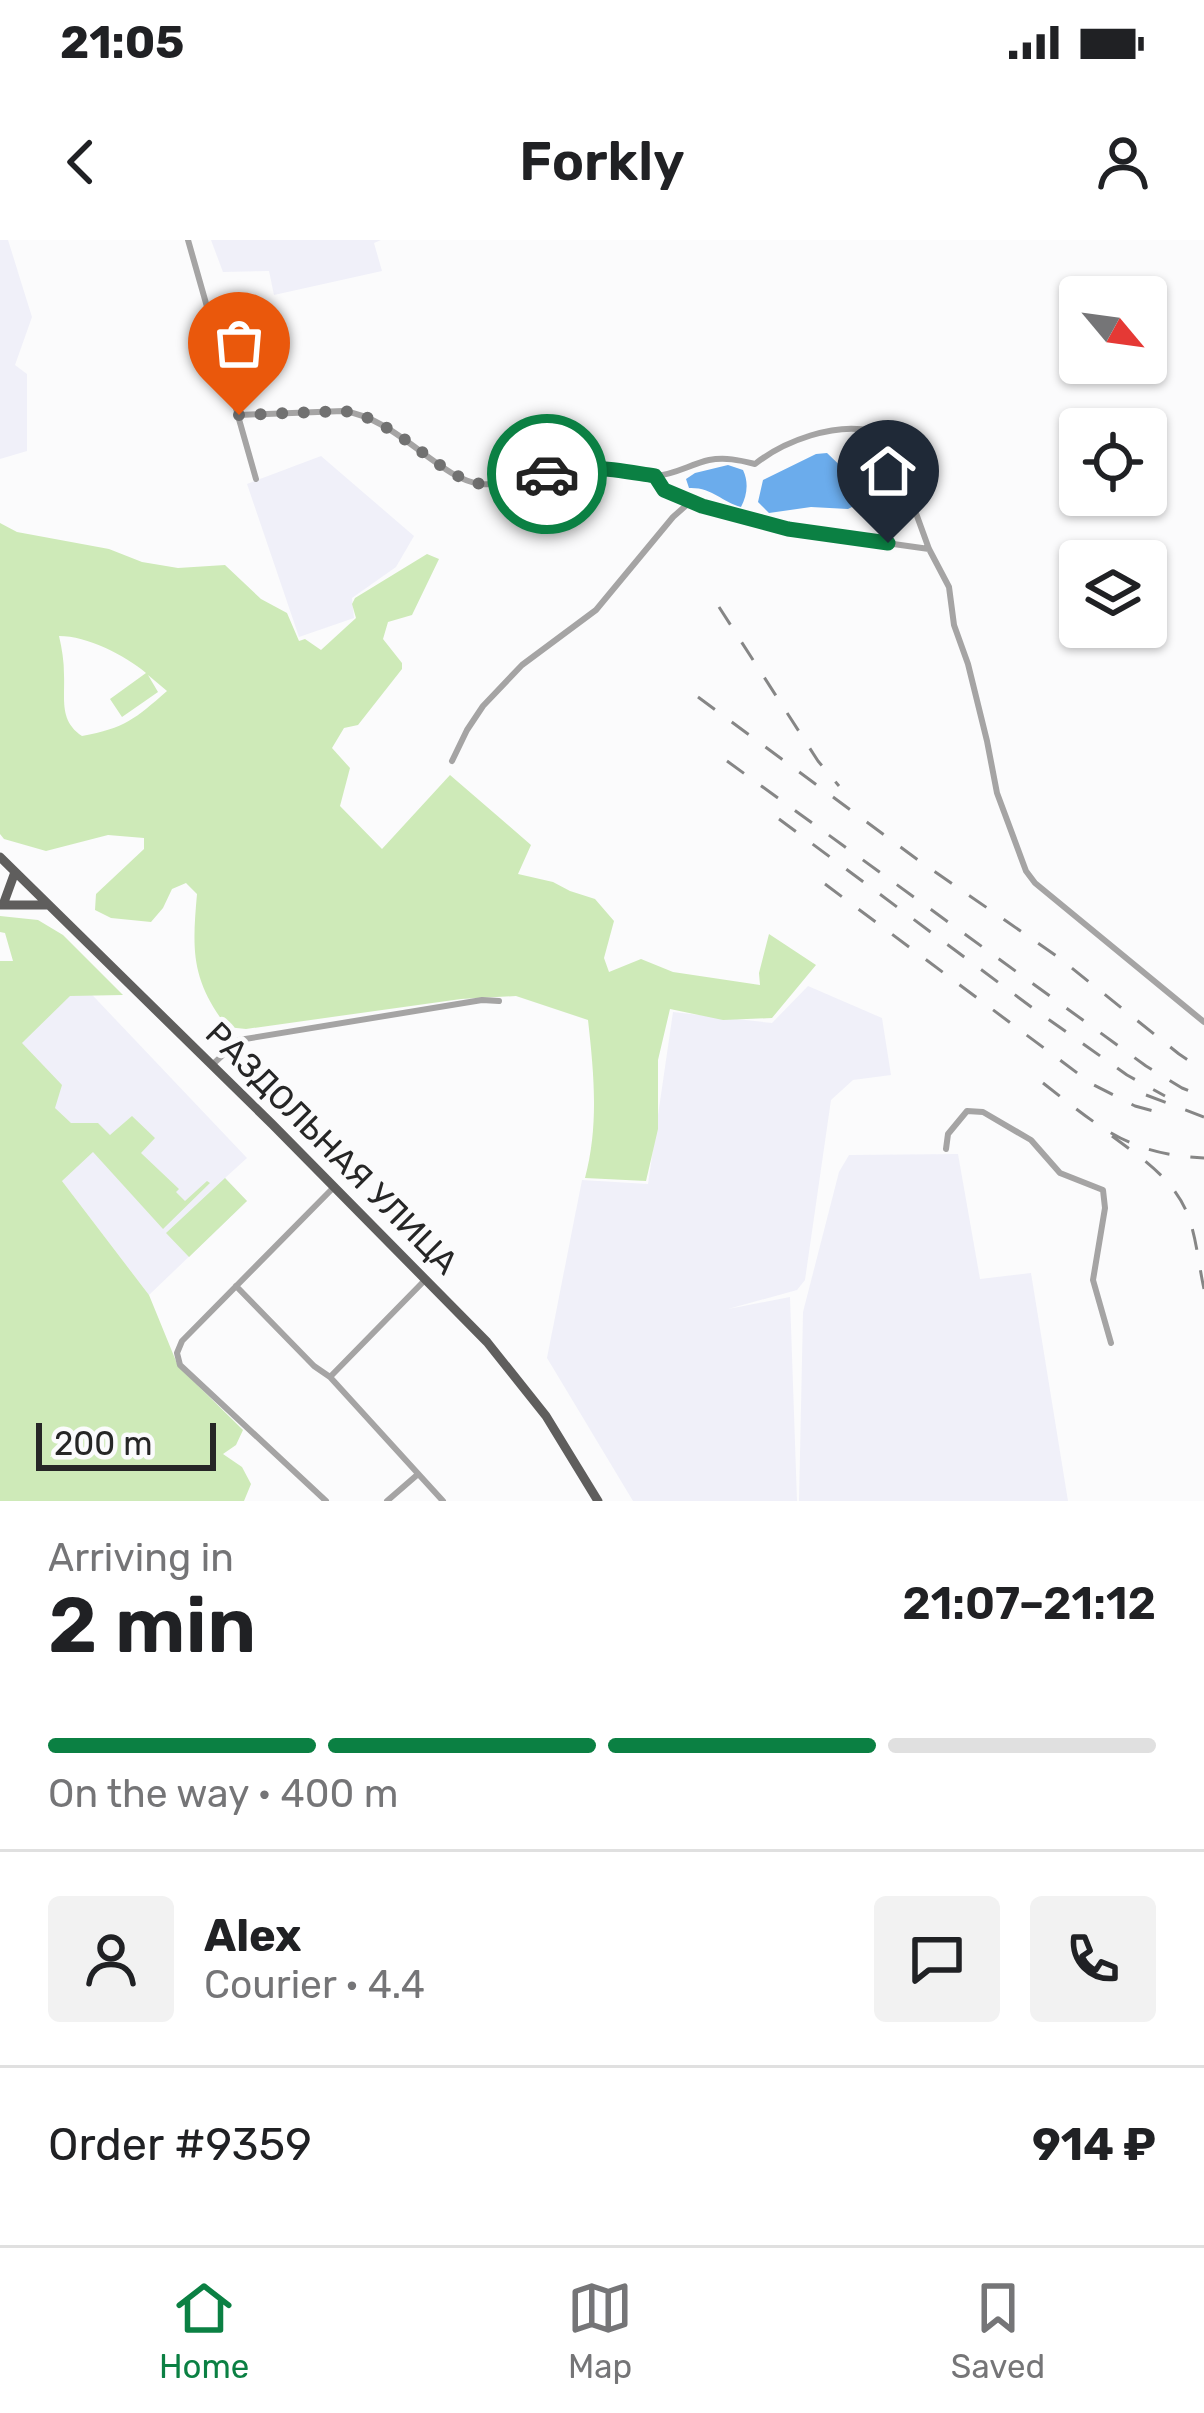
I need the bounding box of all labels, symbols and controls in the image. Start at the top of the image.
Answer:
text: 21:05 [60,16,184,69]
icon: back [48,129,114,195]
icon: person [1090,129,1156,195]
text: Forkly [519,130,685,194]
north arrow [1059,276,1167,384]
map controls [1059,276,1167,648]
pin [188,292,290,415]
icon: bag [206,310,272,376]
button: locate [1059,408,1167,516]
courier [487,414,607,534]
pin [837,420,939,543]
icon: home [855,438,921,504]
icon: car [514,441,580,507]
button: layers [1059,540,1167,648]
street label: РАЗДОЛЬНАЯ УЛИЦА [198,1014,466,1282]
scale bar [36,1417,216,1470]
text: 200 m [54,1424,153,1463]
text: Arriving in [48,1535,234,1581]
text: 21:07–21:12 [902,1577,1156,1630]
text: 2 min [48,1579,256,1672]
text: On the way · 400 m [48,1771,399,1817]
button: person [48,1896,174,2022]
button: chat [874,1896,1000,2022]
button: phone [1030,1896,1156,2022]
text: Alex [204,1909,302,1962]
text: Courier · 4.4 [204,1962,425,2008]
text: Order #9359 [48,2118,312,2171]
text: 914 ₽ [1032,2118,1156,2171]
tab: Home [159,2275,249,2386]
tab: Map [567,2275,633,2386]
tab: Saved [951,2275,1045,2386]

